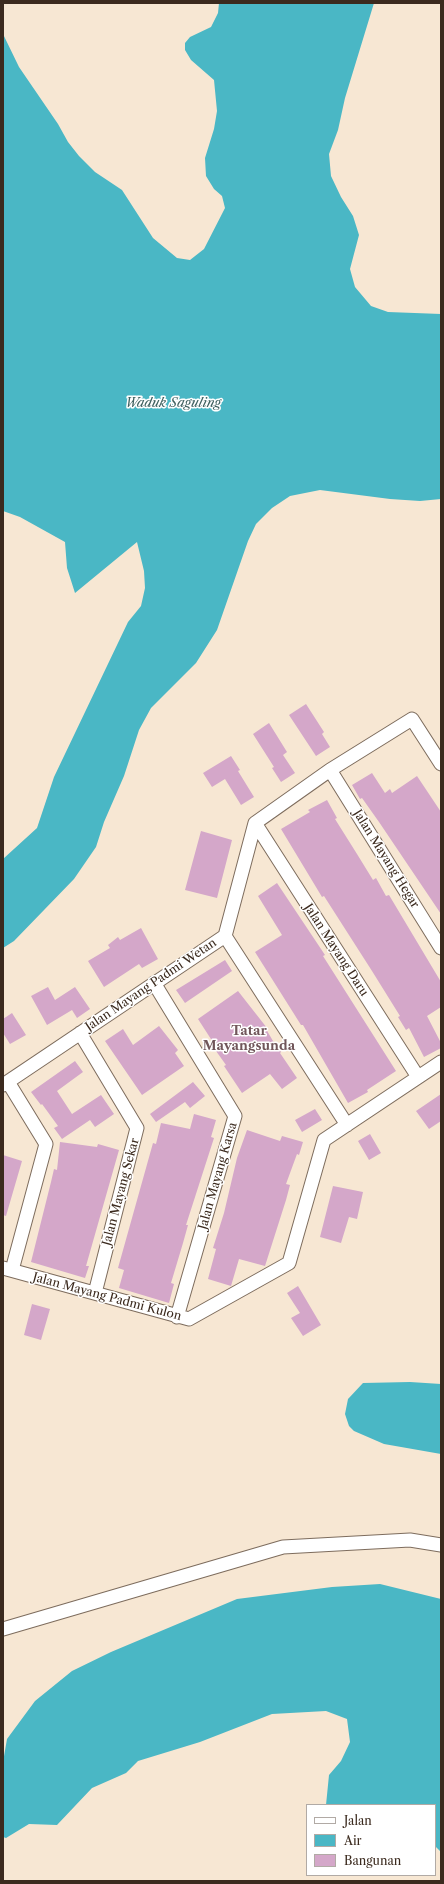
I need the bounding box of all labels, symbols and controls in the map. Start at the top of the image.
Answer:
water label: Waduk Saguling [125,395,221,411]
street label: Jalan Mayang Hegar [350,807,422,911]
street label: Jalan Mayang Daru [301,901,371,999]
street label: Jalan Mayang Padmi Wetan [83,936,219,1034]
district label: Tatar Mayangsunda [203,1023,295,1054]
street label: Jalan Mayang Karsa [196,1121,240,1231]
street label: Jalan Mayang Sekar [100,1137,142,1247]
street label: Jalan Mayang Padmi Kulon [31,1270,183,1324]
legend [306,1804,436,1876]
text: Jalan [344,1813,372,1828]
text: Air [344,1833,362,1848]
text: Bangunan [344,1853,401,1868]

